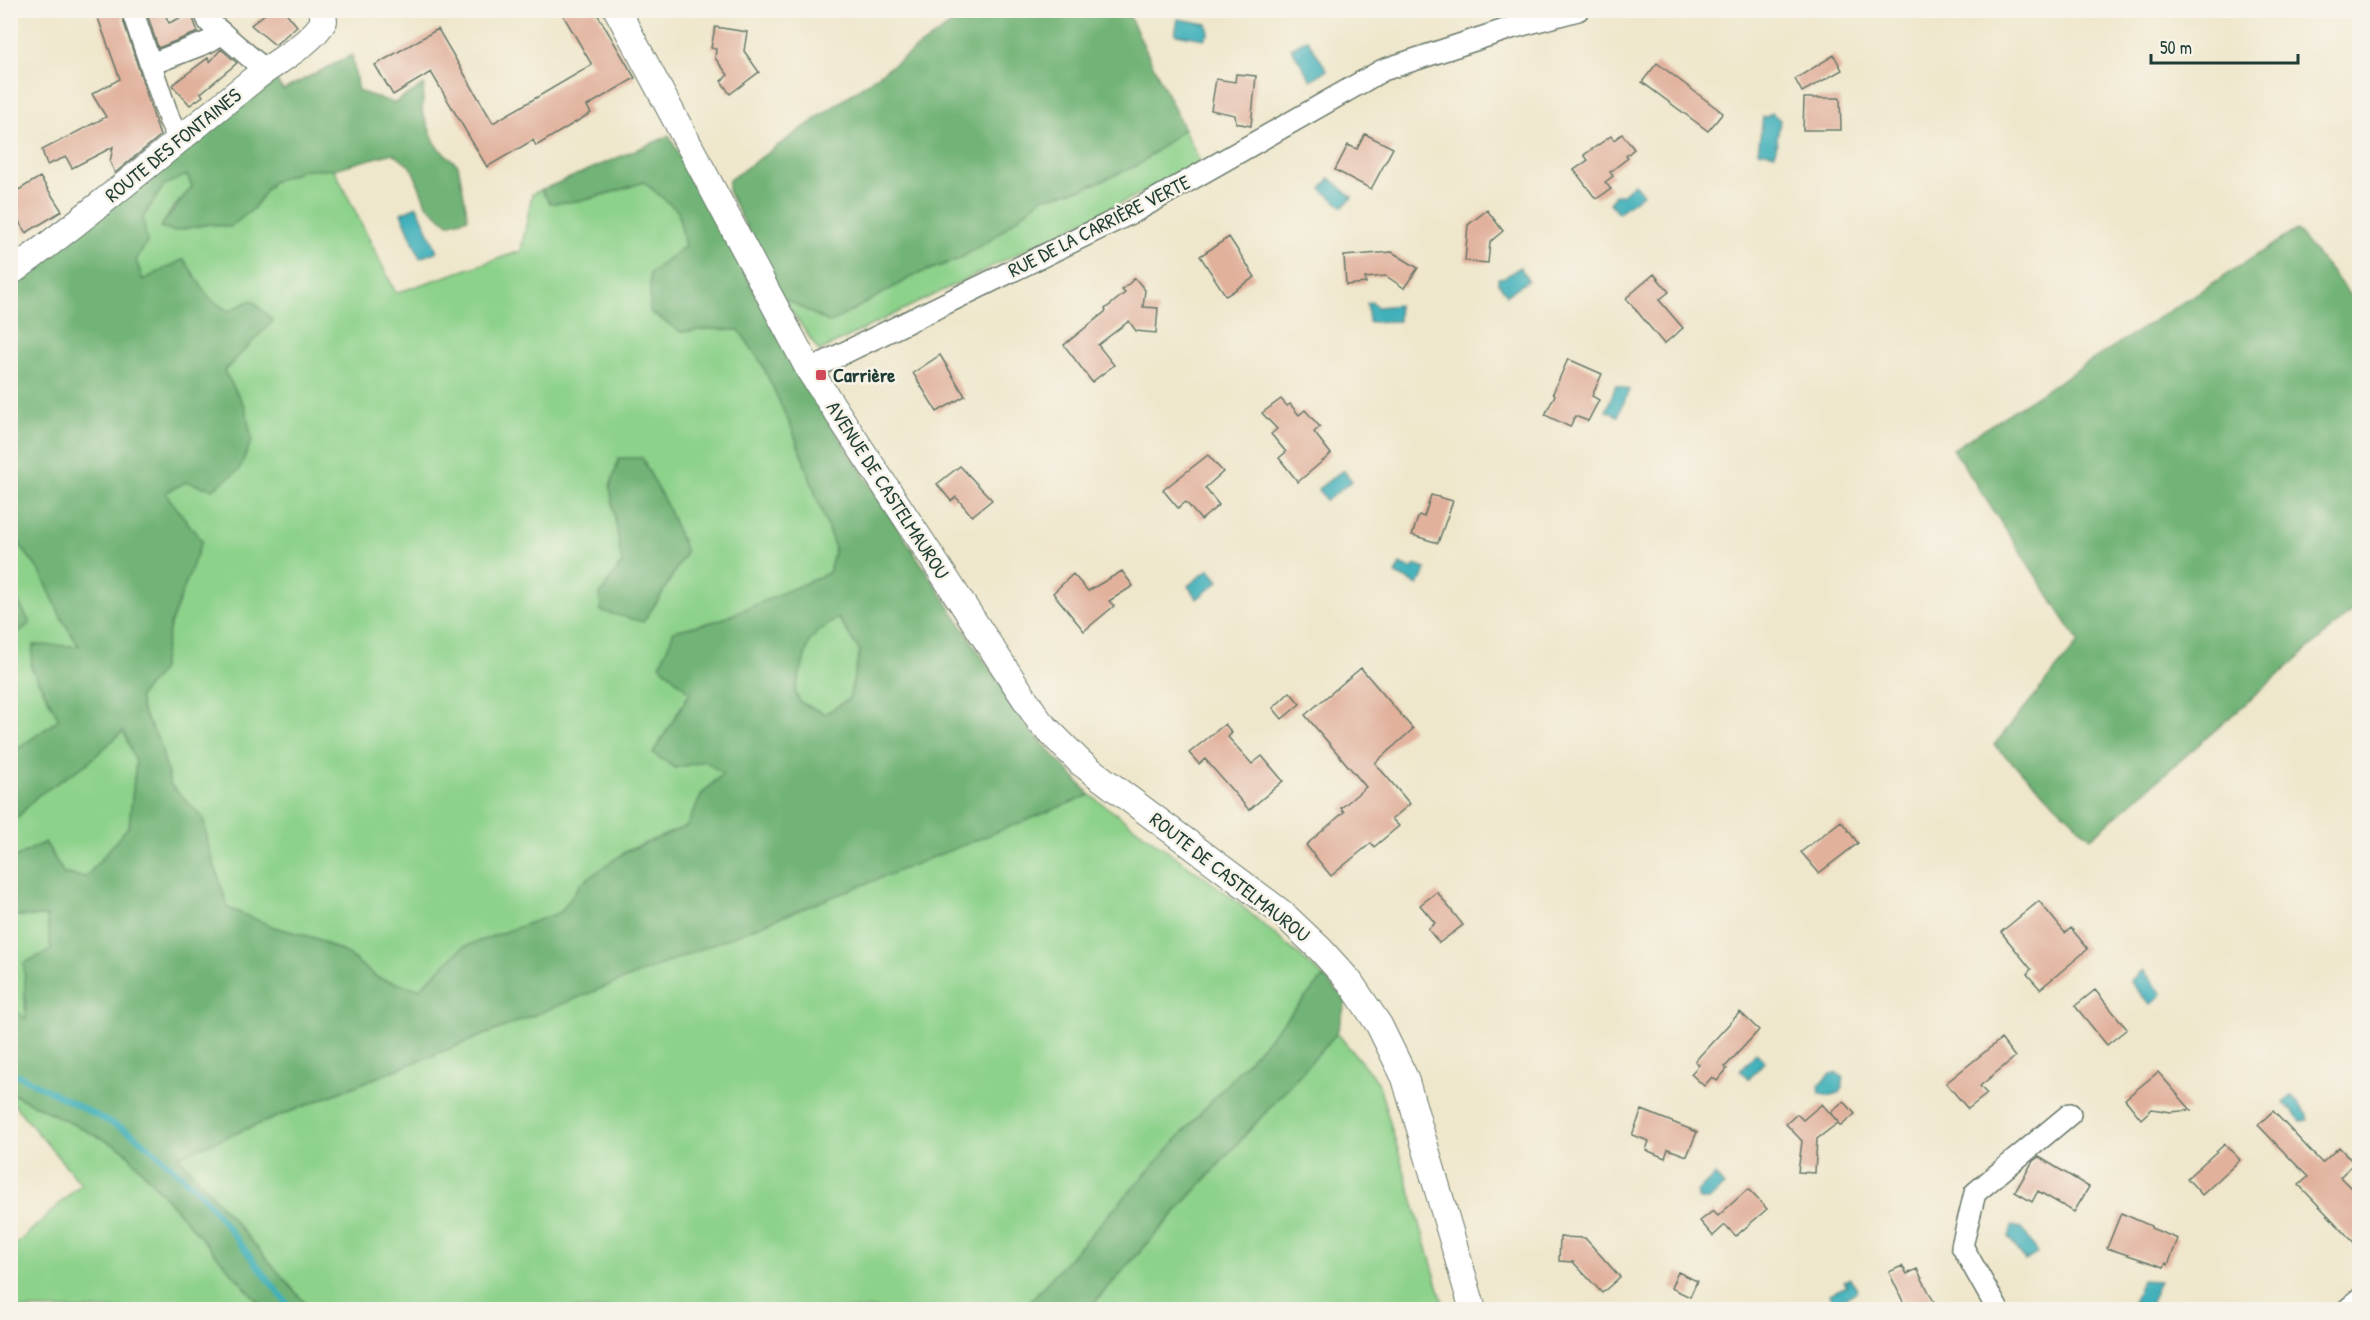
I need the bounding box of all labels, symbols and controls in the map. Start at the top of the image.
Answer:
scale bar [2151,27,2298,65]
text: 50 m [2160,35,2192,60]
street label: ROUTE DES FONTAINES [99,81,246,208]
street label: RUE DE LA CARRIÈRE VERTE [1003,168,1194,283]
place label: Carrière [833,361,895,388]
marker: Carrière [814,368,828,382]
street label: AVENUE DE CASTELMAUROU [821,395,956,584]
street label: ROUTE DE CASTELMAUROU [1145,806,1316,948]

